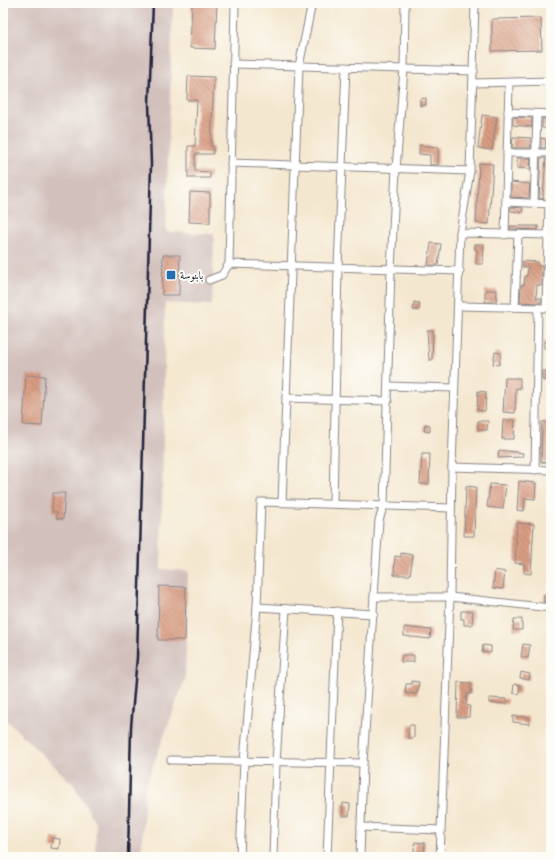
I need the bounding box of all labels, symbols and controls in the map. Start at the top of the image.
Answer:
marker: بابنوسة [165,269,177,281]
place label: بابنوسة [180,269,203,283]

